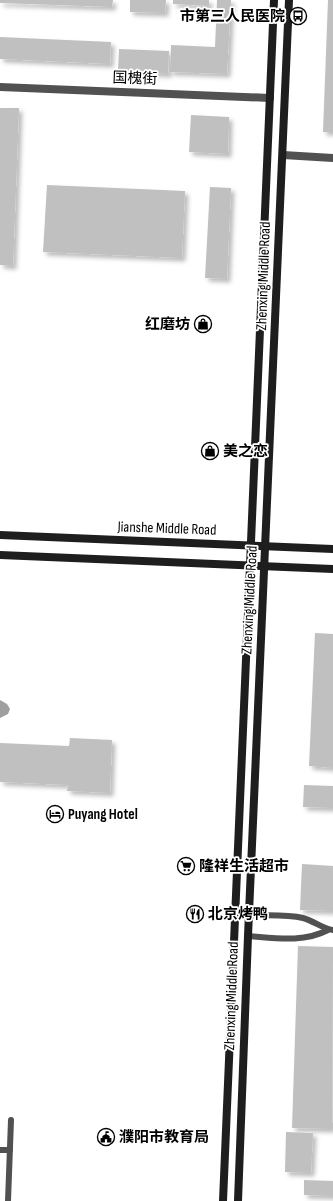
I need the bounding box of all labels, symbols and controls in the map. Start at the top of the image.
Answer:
bus stop icon: 市第三人民医院 [288,6,308,26]
place label: 市第三人民医院 [180,7,285,26]
street label: 国槐街 [112,68,158,89]
street label: Zhenxing Middle Road [252,221,275,331]
shop icon: 红磨坊 [193,314,213,334]
place label: 红磨坊 [145,315,190,334]
shop icon: 美之恋 [200,441,220,461]
place label: 美之恋 [223,442,268,461]
street label: Jianshe Middle Road [116,517,217,540]
street label: Zhenxing Middle Road [237,545,262,655]
hotel icon: Puyang Hotel [45,804,65,824]
place label: Puyang Hotel [68,805,138,824]
supermarket icon: 隆祥生活超市 [176,856,196,876]
place label: 隆祥生活超市 [199,857,289,876]
restaurant icon: 北京烤鸭 [185,904,205,924]
place label: 北京烤鸭 [208,905,268,924]
street label: Zhenxing Middle Road [220,941,243,1051]
public building icon: 濮阳市教育局 [96,1127,116,1147]
place label: 濮阳市教育局 [119,1128,209,1147]

